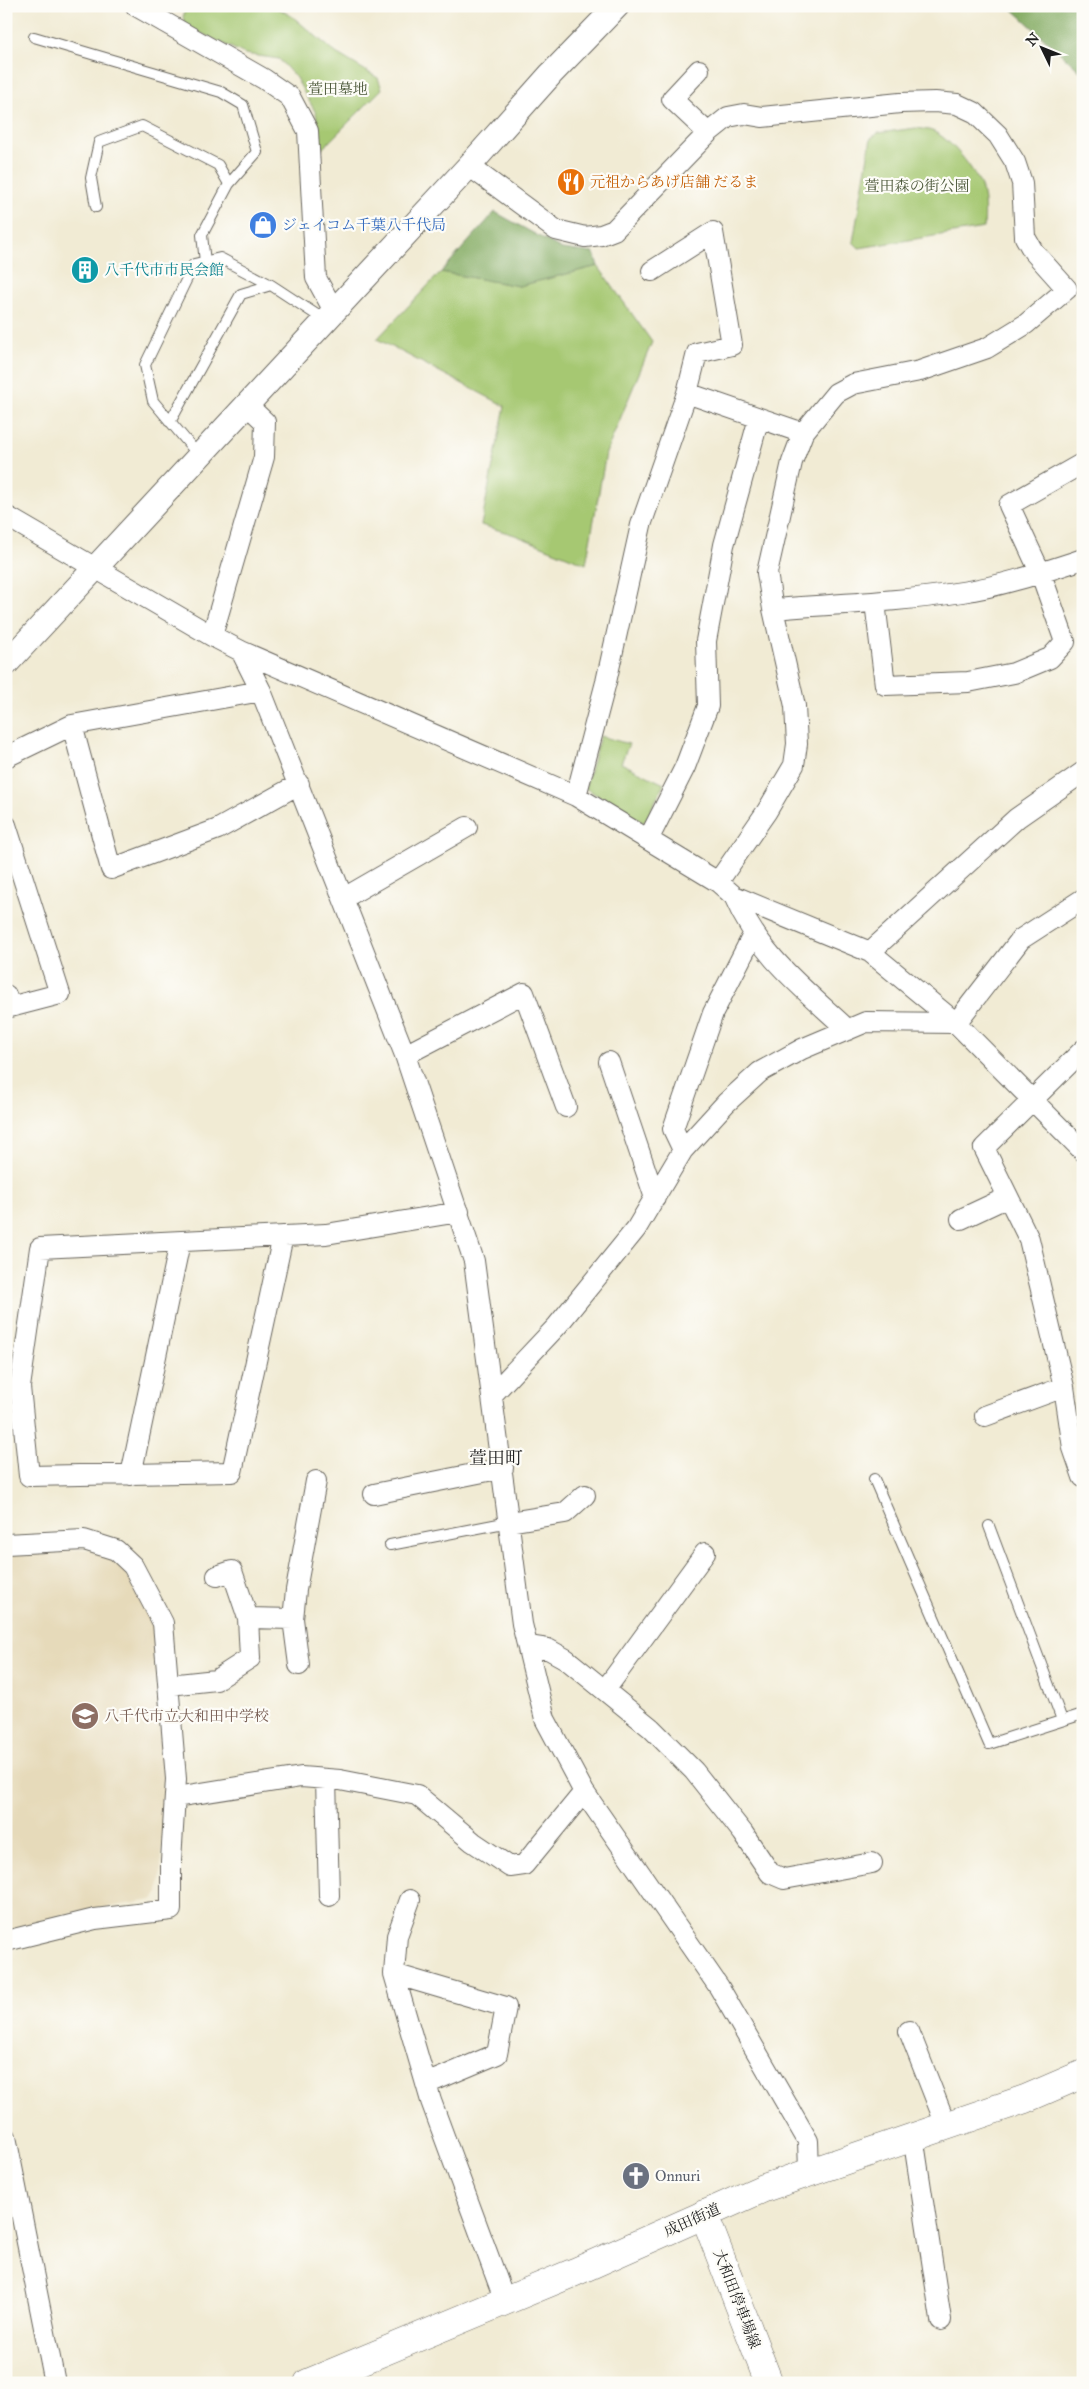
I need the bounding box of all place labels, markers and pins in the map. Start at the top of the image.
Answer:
restaurant icon: 元祖からあげ店舗 だるま [556,167,586,197]
place label: 元祖からあげ店舗 だるま [590,173,758,191]
shop icon: ジェイコム千葉八千代局 [248,210,278,240]
place label: ジェイコム千葉八千代局 [282,216,446,234]
building icon: 八千代市市民会館 [70,255,100,285]
place label: 八千代市市民会館 [104,261,224,279]
school or university icon: 八千代市立大和田中学校 [70,1701,100,1731]
place label: 八千代市立大和田中学校 [104,1707,269,1725]
church icon: Onnuri [621,2161,651,2191]
place label: Onnuri [655,2167,700,2185]

